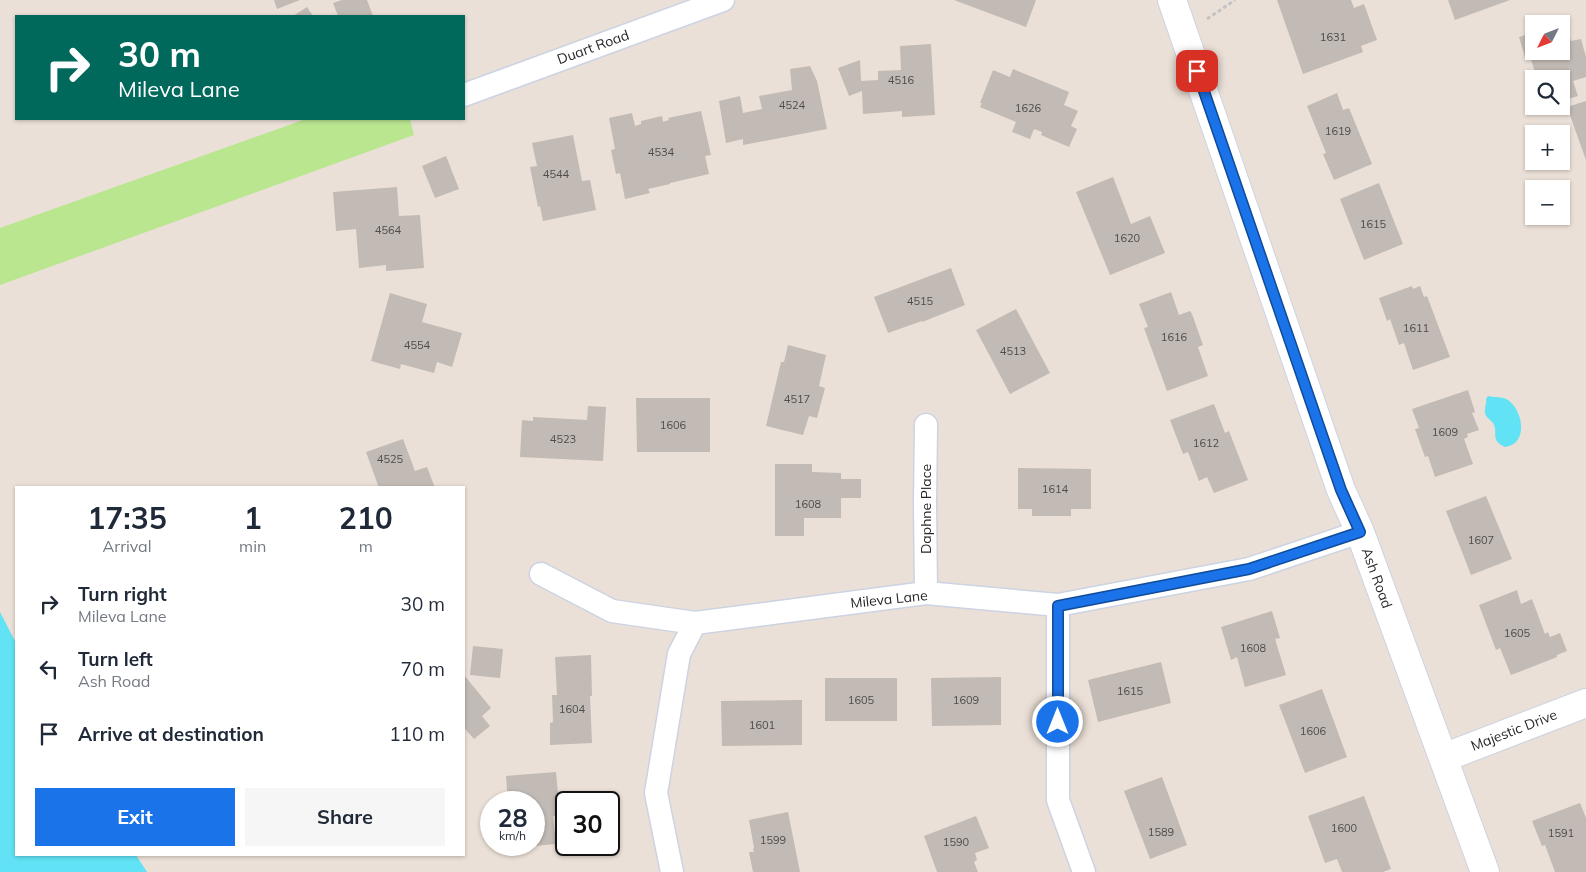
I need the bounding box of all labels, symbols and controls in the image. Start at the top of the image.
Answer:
north arrow [1525,15,1570,60]
map controls [1525,15,1570,225]
street label: Duart Road [555,26,631,68]
house number: 1631 [1320,30,1346,44]
text: 30 m [118,32,201,76]
icon: right [35,35,100,100]
pin [1176,50,1218,92]
icon: arrive [1183,57,1211,85]
button: search [1525,70,1570,115]
house number: 4516 [888,73,915,87]
text: Mileva Lane [118,75,240,103]
house number: 4524 [779,98,806,112]
house number: 1626 [1015,101,1042,115]
house number: 1619 [1325,124,1351,138]
button: + [1525,125,1570,170]
house number: 4534 [648,145,675,159]
house number: 4544 [543,167,570,181]
button: − [1525,180,1570,225]
house number: 1615 [1360,217,1387,231]
house number: 4564 [375,223,402,237]
house number: 1620 [1114,231,1141,245]
house number: 4515 [907,294,934,308]
house number: 1611 [1403,321,1429,335]
house number: 1616 [1161,330,1188,344]
house number: 4554 [404,338,431,352]
house number: 4513 [1000,344,1026,358]
house number: 4517 [784,392,810,406]
house number: 1606 [660,418,687,432]
house number: 1609 [1432,425,1458,439]
house number: 4523 [550,432,576,446]
house number: 1612 [1193,436,1220,450]
house number: 4525 [377,452,404,466]
street label: Daphne Place [917,464,935,554]
house number: 1614 [1042,482,1069,496]
house number: 1608 [795,497,822,511]
text: 17:35 [87,499,167,537]
text: 1 [244,499,262,537]
text: 210 [339,499,393,537]
house number: 1607 [1468,533,1494,547]
text: Arrival [103,536,152,556]
text: min [239,536,266,556]
text: m [359,536,373,556]
street label: Ash Road [1358,545,1396,611]
text: Turn right [78,582,167,606]
street label: Mileva Lane [850,586,928,612]
icon: right [35,590,63,618]
text: 30 m [401,592,445,616]
text: Mileva Lane [78,606,166,626]
house number: 1605 [1504,626,1531,640]
house number: 1608 [1240,641,1267,655]
text: Turn left [78,647,153,671]
icon: left [35,655,63,683]
text: 70 m [401,657,445,681]
text: Ash Road [78,671,150,691]
house number: 1615 [1117,684,1144,698]
house number: 1605 [848,693,875,707]
house number: 1609 [953,693,979,707]
position arrow [1031,695,1083,747]
house number: 1604 [559,702,586,716]
street label: Majestic Drive [1468,705,1560,755]
house number: 1601 [749,718,775,732]
icon: arrive [35,720,63,748]
text: Arrive at destination [78,722,264,746]
text: 110 m [389,722,445,746]
house number: 1606 [1300,724,1327,738]
button: Exit [35,788,235,846]
button: Share [245,788,445,846]
speed limit sign: 30 [555,791,620,856]
text: 28 [497,802,528,833]
house number: 1600 [1331,821,1358,835]
house number: 1589 [1148,825,1174,839]
house number: 1591 [1548,826,1574,840]
text: km/h [499,828,526,843]
house number: 1599 [760,833,786,847]
house number: 1590 [943,835,970,849]

